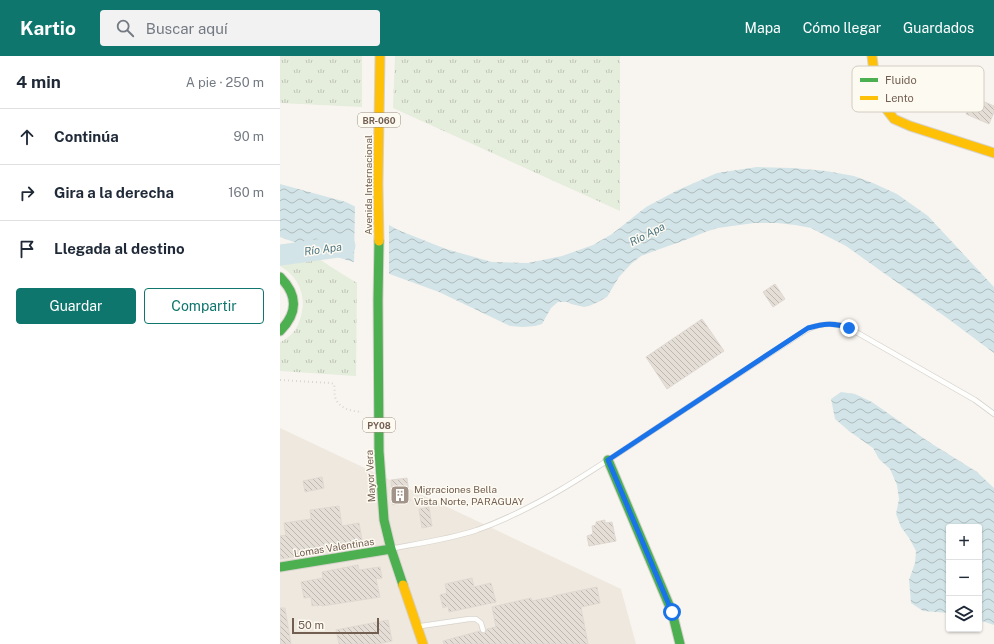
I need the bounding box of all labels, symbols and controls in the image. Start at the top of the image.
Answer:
search box [100,10,380,46]
text: Kartio [20,17,76,39]
icon: search [114,17,136,39]
text: Buscar aquí [146,20,228,37]
text: Mapa [745,20,781,36]
text: Cómo llegar [803,20,881,36]
text: Guardados [903,20,974,36]
legend [852,66,984,112]
text: 4 min [16,72,61,92]
text: Fluido [885,74,917,86]
text: A pie · 250 m [186,75,264,90]
text: Lento [885,92,914,104]
road number: BR-060 [358,113,400,127]
icon: ahead [16,126,38,148]
text: Continúa [54,128,119,145]
text: 90 m [234,129,264,144]
street label: Avenida Internacional [362,135,374,235]
icon: right [16,182,38,204]
text: Gira a la derecha [54,184,174,201]
text: 160 m [228,185,264,200]
water label: Río Apa [627,220,667,248]
icon: arrive [16,238,38,260]
text: Llegada al destino [54,240,185,257]
water label: Río Apa [303,240,343,258]
button: Guardar [16,288,136,324]
button: Compartir [144,288,264,324]
route end [840,319,858,337]
road number: PY08 [363,418,395,432]
street label: Mayor Vera [363,450,377,502]
place label: Migraciones Bella Vista Norte, PARAGUAY [414,483,524,507]
building icon: Migraciones Bella Vista Norte, PARAGUAY [389,484,411,506]
map controls [946,524,982,632]
button: + [946,524,982,560]
street label: Lomas Valentinas [293,535,375,559]
button: − [946,560,982,596]
button: layers [946,596,982,632]
route start [663,603,681,621]
scale bar [292,616,379,635]
text: 50 m [298,619,324,631]

